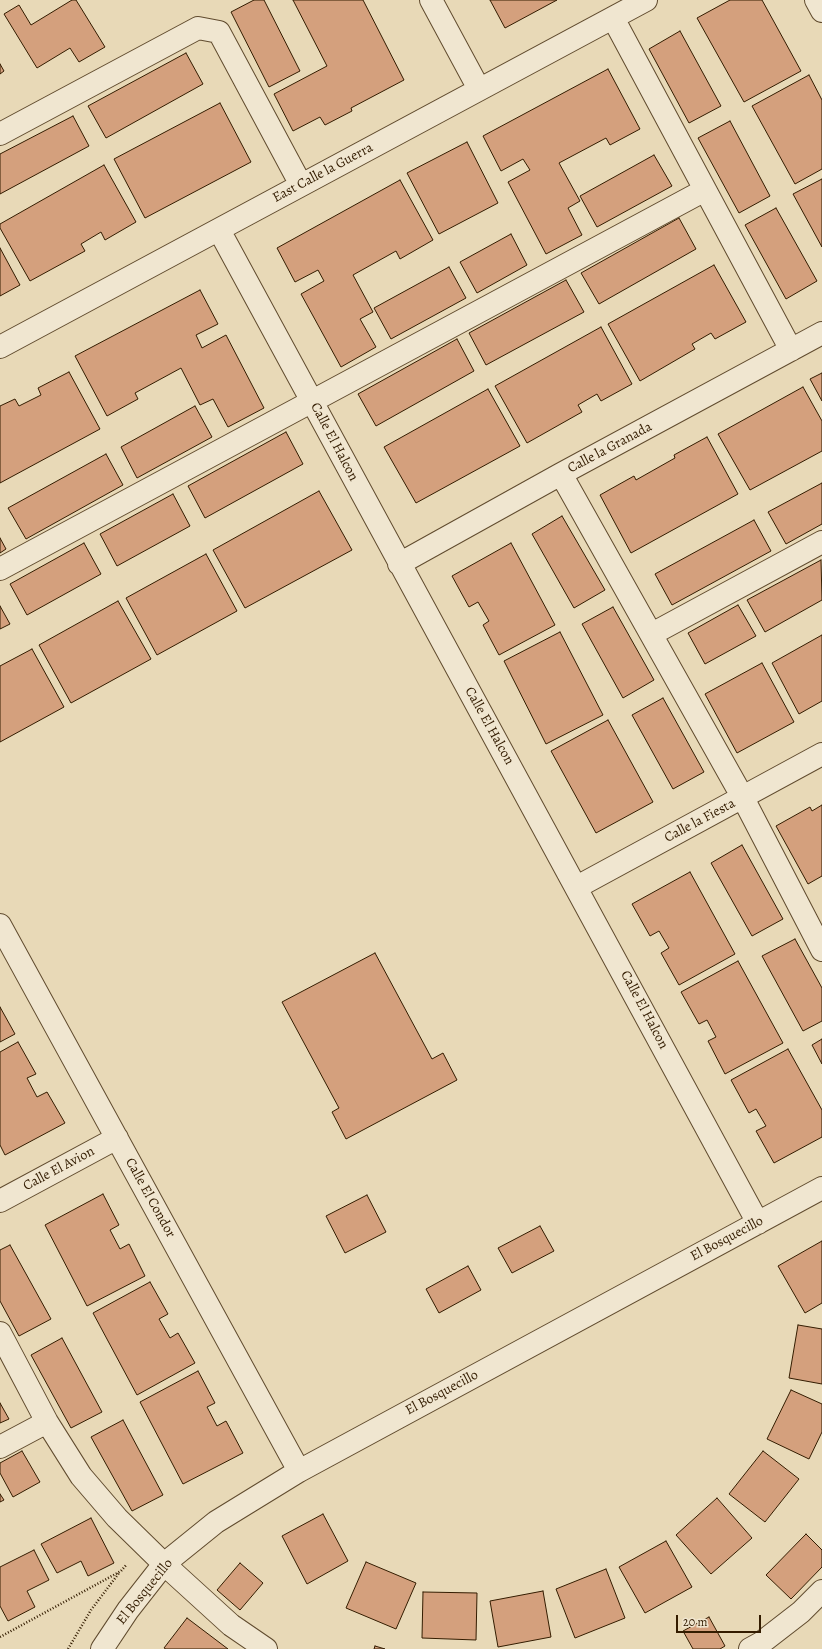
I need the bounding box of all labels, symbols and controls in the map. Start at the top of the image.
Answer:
street label: East Calle la Guerra [270,139,376,207]
street label: Calle El Halcon [306,400,362,484]
street label: Calle la Granada [565,419,655,477]
street label: Calle El Halcon [461,684,517,768]
street label: Calle la Fiesta [662,795,738,847]
street label: Calle El Halcon [616,968,672,1052]
street label: Calle El Avion [20,1143,98,1195]
street label: Calle El Condor [121,1155,179,1241]
street label: El Bosquecillo [688,1213,766,1265]
street label: El Bosquecillo [403,1367,481,1419]
street label: El Bosquecillo [113,1556,177,1628]
scale bar [678,1607,763,1633]
text: 20 m [683,1614,707,1630]

